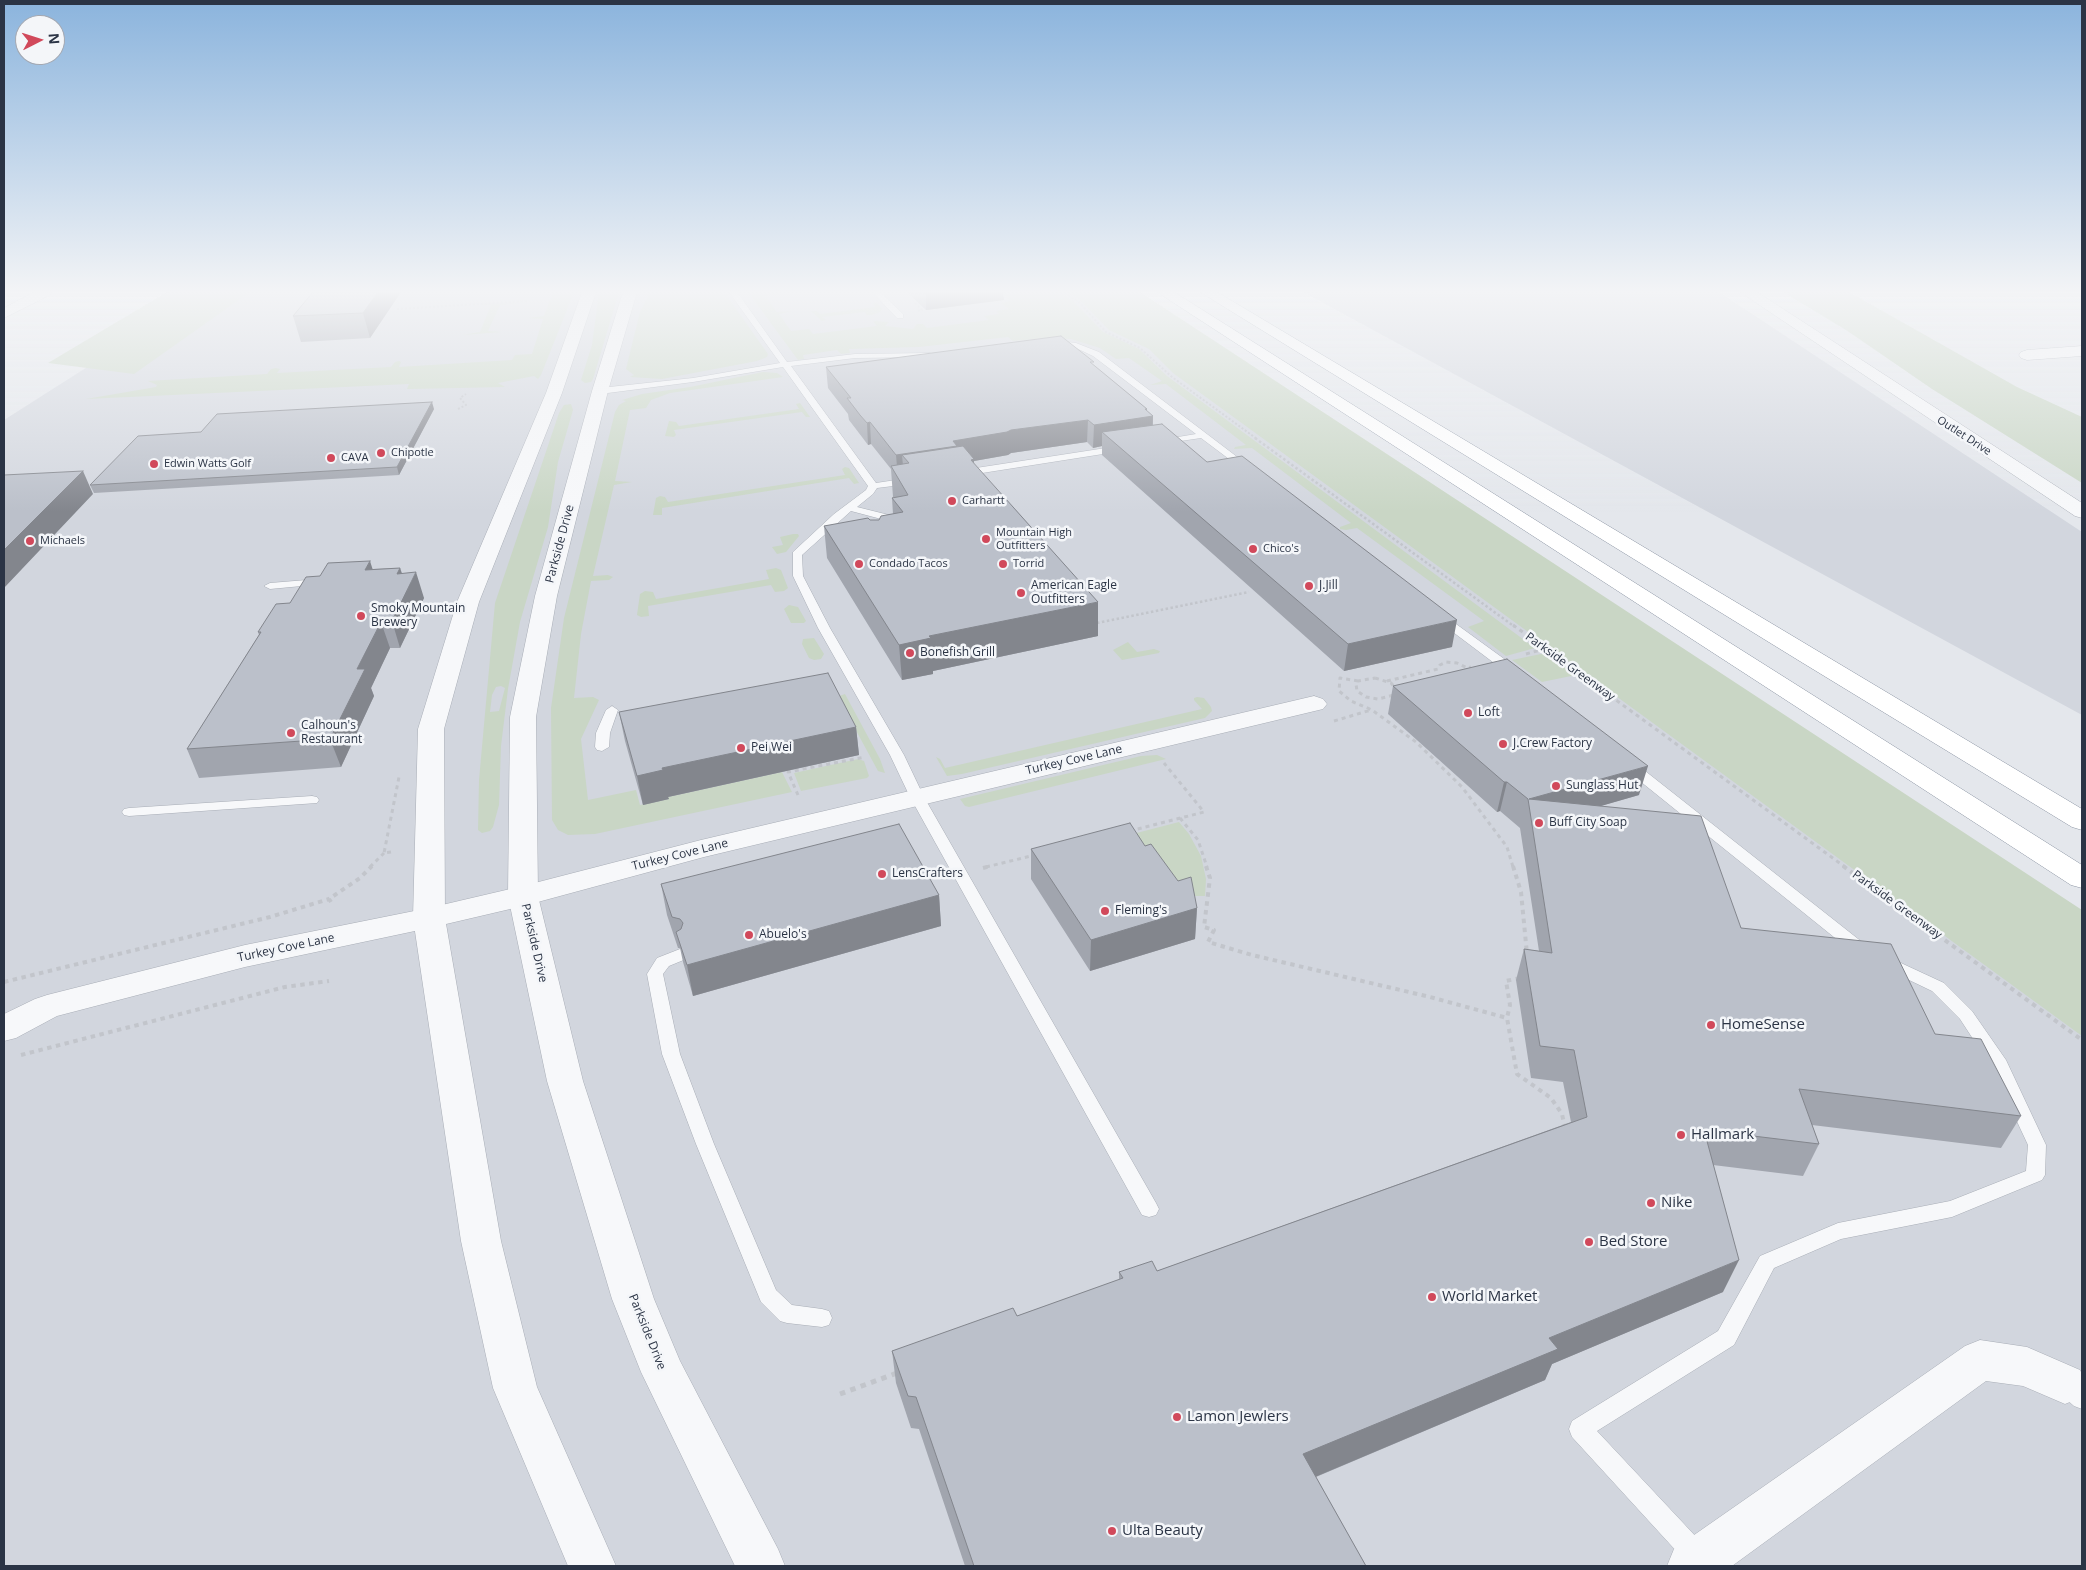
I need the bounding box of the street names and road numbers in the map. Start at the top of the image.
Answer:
street label: Outlet Drive [1934,414,1994,458]
street label: Parkside Drive [543,503,577,585]
street label: Parkside Greenway [1522,630,1618,704]
street label: Turkey Cove Lane [1024,742,1124,778]
street label: Turkey Cove Lane [630,836,730,874]
street label: Parkside Greenway [1849,868,1945,942]
street label: Parkside Drive [518,902,550,984]
street label: Turkey Cove Lane [236,931,336,965]
street label: Parkside Drive [625,1292,669,1372]

